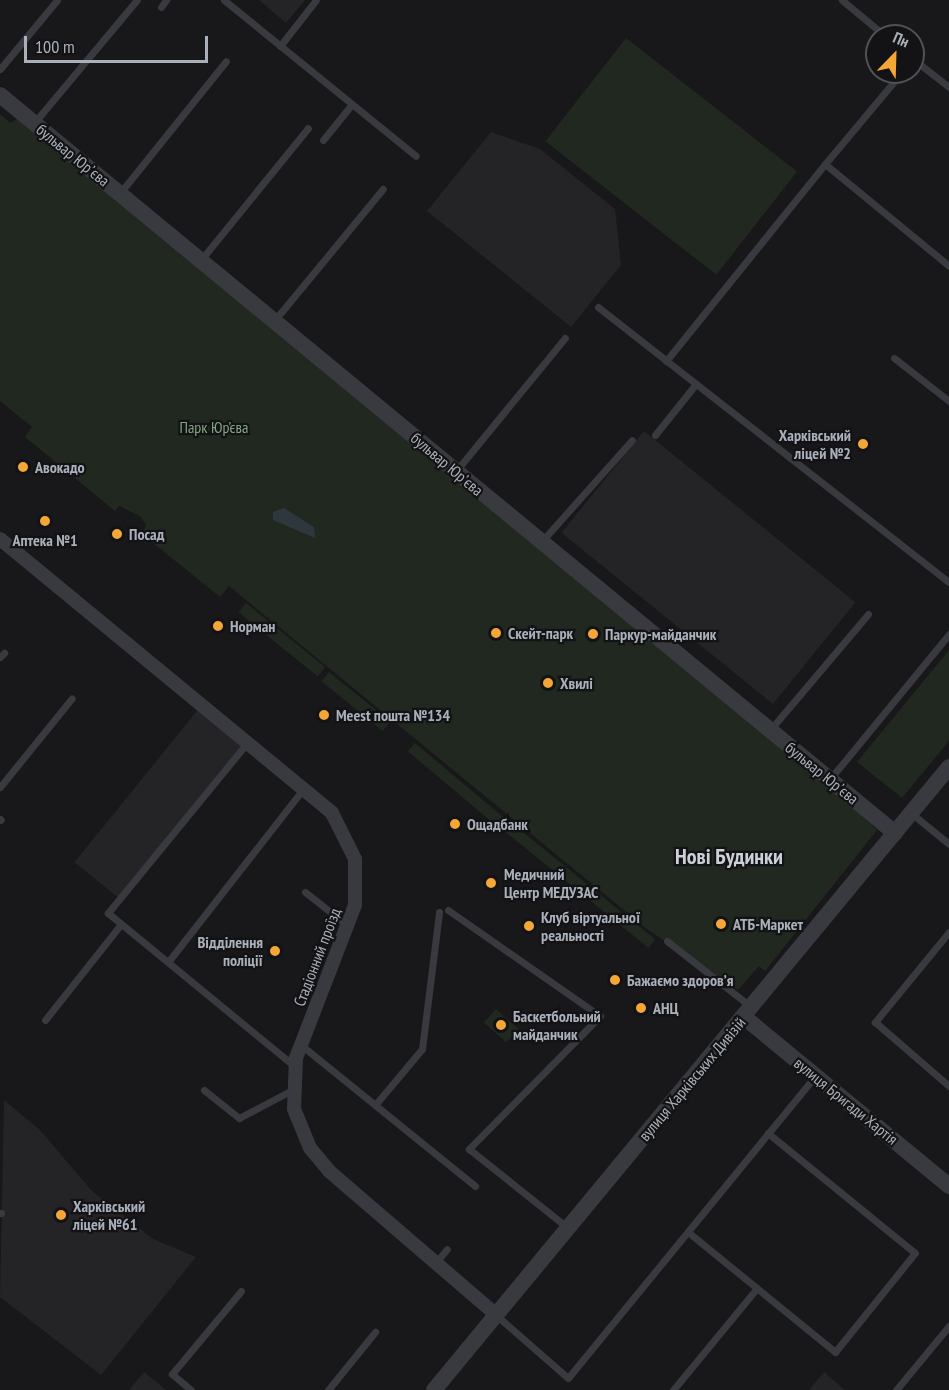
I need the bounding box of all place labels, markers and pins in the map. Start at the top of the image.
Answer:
place label: Харківський ліцей №2 [779,425,851,463]
marker: Харківський ліцей №2 [856,437,870,451]
place label: Авокадо [35,457,85,477]
marker: Авокадо [16,460,30,474]
marker: Аптека №1 [38,514,52,528]
place label: Посад [129,524,164,544]
marker: Посад [110,527,124,541]
place label: Аптека №1 [12,530,78,550]
place label: Норман [230,616,275,636]
marker: Норман [211,619,225,633]
place label: Скейт-парк [508,623,573,643]
place label: Паркур-майданчик [605,624,716,644]
marker: Скейт-парк [489,626,503,640]
marker: Паркур-майданчик [586,627,600,641]
place label: Хвилі [560,673,593,693]
marker: Хвилі [541,676,555,690]
place label: Meest пошта №134 [336,705,450,725]
marker: Meest пошта №134 [317,708,331,722]
place label: Ощадбанк [467,814,528,834]
marker: Ощадбанк [448,817,462,831]
place label: Медичний Центр МЕДУЗАС [504,864,598,902]
marker: Медичний Центр МЕДУЗАС [482,874,500,892]
place label: Клуб віртуальної реальності [541,907,640,945]
place label: АТБ-Маркет [733,914,803,934]
marker: АТБ-Маркет [714,917,728,931]
marker: Клуб віртуальної реальності [522,919,536,933]
place label: Відділення поліції [198,932,263,970]
marker: Відділення поліції [268,944,282,958]
place label: Бажаємо здоровʼя [627,970,733,990]
marker: Бажаємо здоровʼя [608,973,622,987]
place label: АНЦ [653,998,679,1018]
marker: АНЦ [634,1001,648,1015]
place label: Баскетбольний майданчик [513,1006,601,1044]
marker: Баскетбольний майданчик [494,1018,508,1032]
place label: Харківський ліцей №61 [73,1196,145,1234]
marker: Харківський ліцей №61 [54,1208,68,1222]

